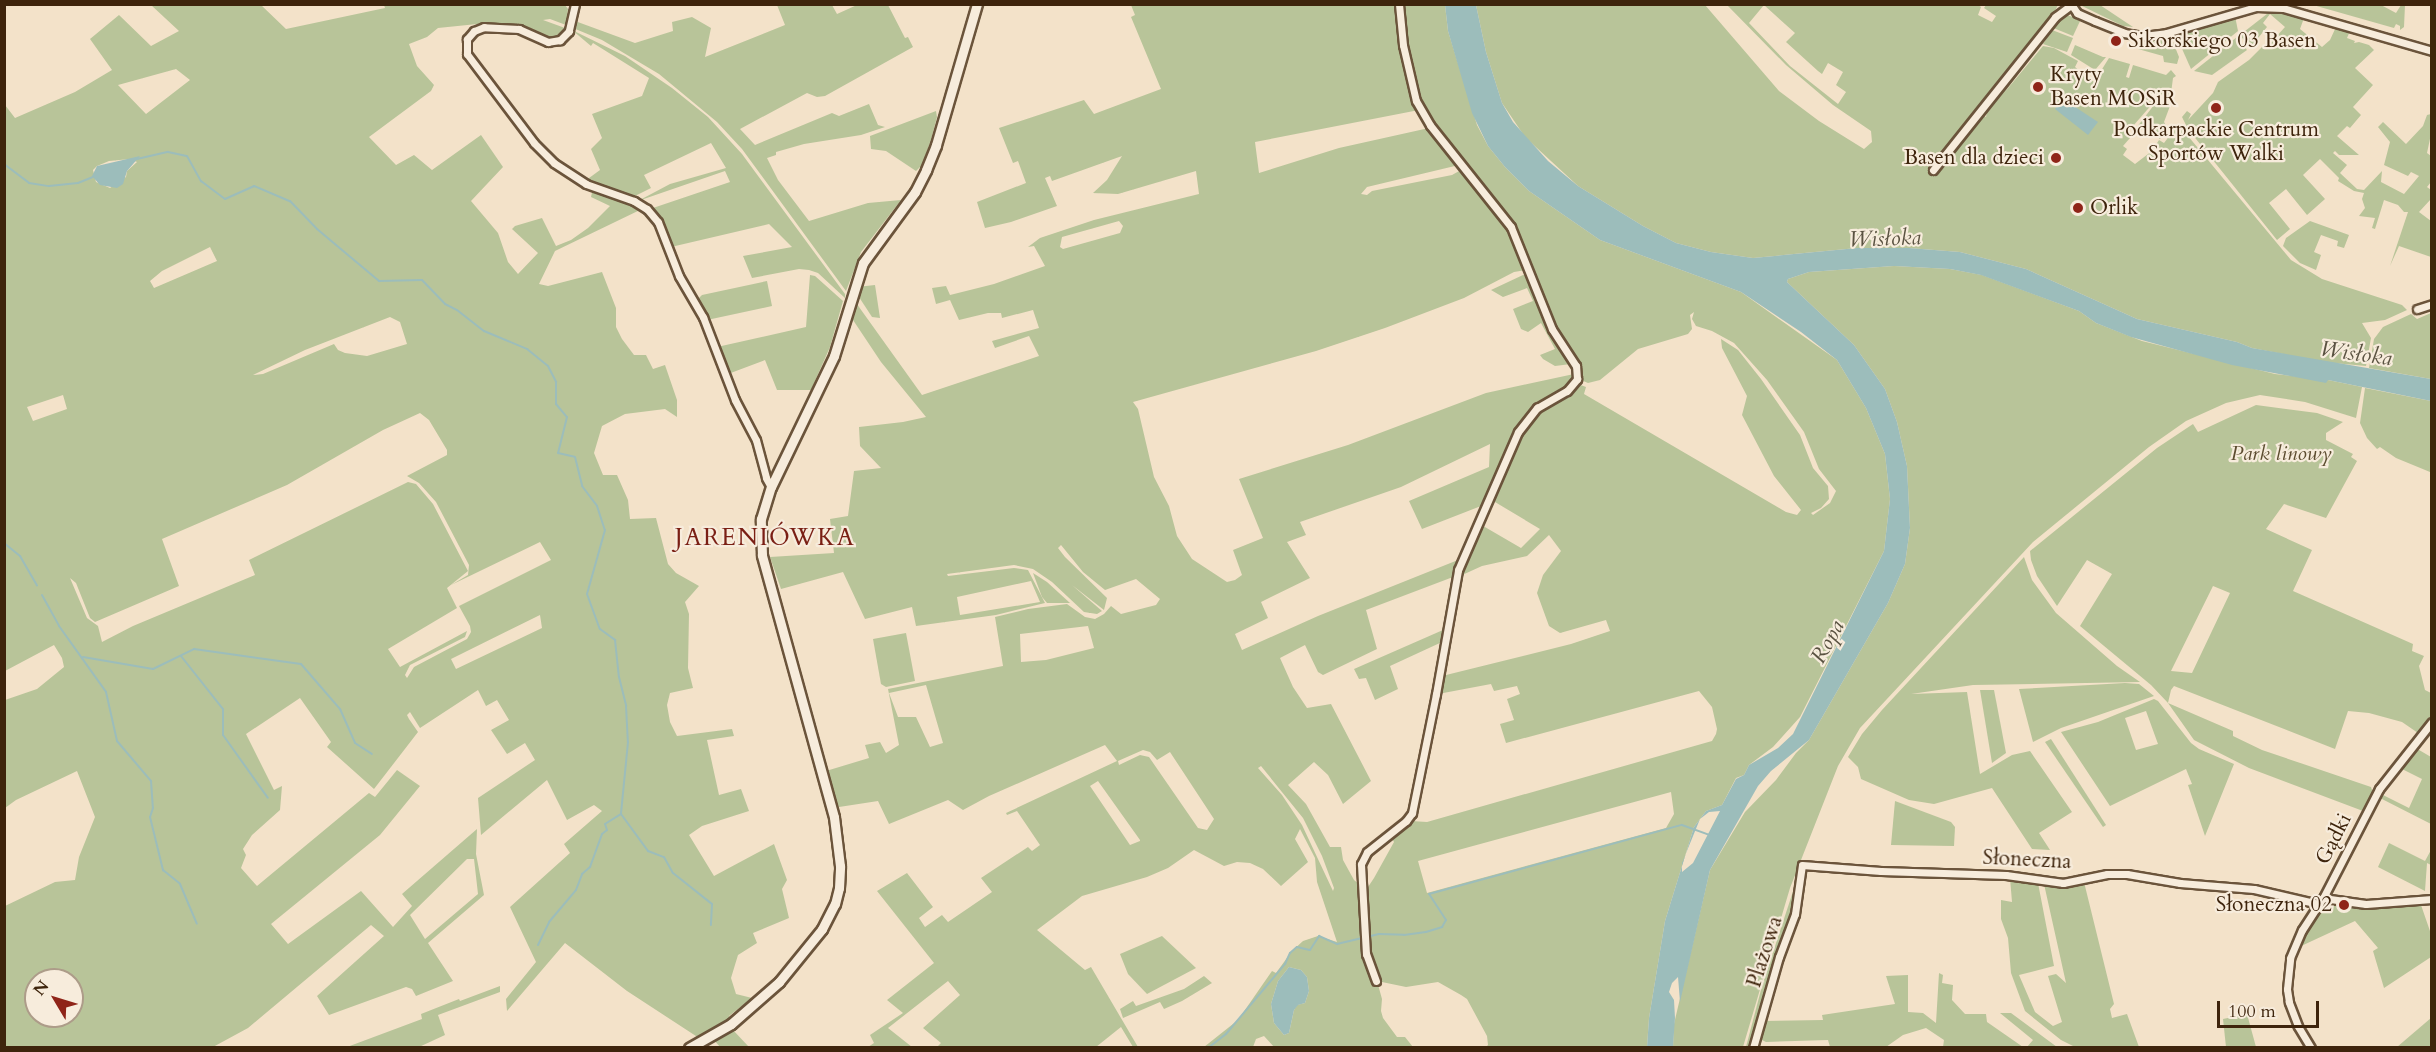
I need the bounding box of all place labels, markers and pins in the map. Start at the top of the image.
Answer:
place label: Sikorskiego 03 Basen [2128,28,2316,54]
marker: Sikorskiego 03 Basen [2109,34,2123,48]
place label: Kryty Basen MOSiR [2050,62,2176,112]
marker: Kryty Basen MOSiR [2031,80,2045,94]
marker: Podkarpackie Centrum Sportów Walki [2209,101,2223,115]
place label: Podkarpackie Centrum Sportów Walki [2113,117,2319,167]
place label: Basen dla dzieci [1904,145,2044,171]
marker: Basen dla dzieci [2049,151,2063,165]
place label: Orlik [2090,195,2138,221]
marker: Orlik [2071,201,2085,215]
place label: Słoneczna 02 [2216,892,2332,918]
marker: Słoneczna 02 [2337,898,2351,912]

